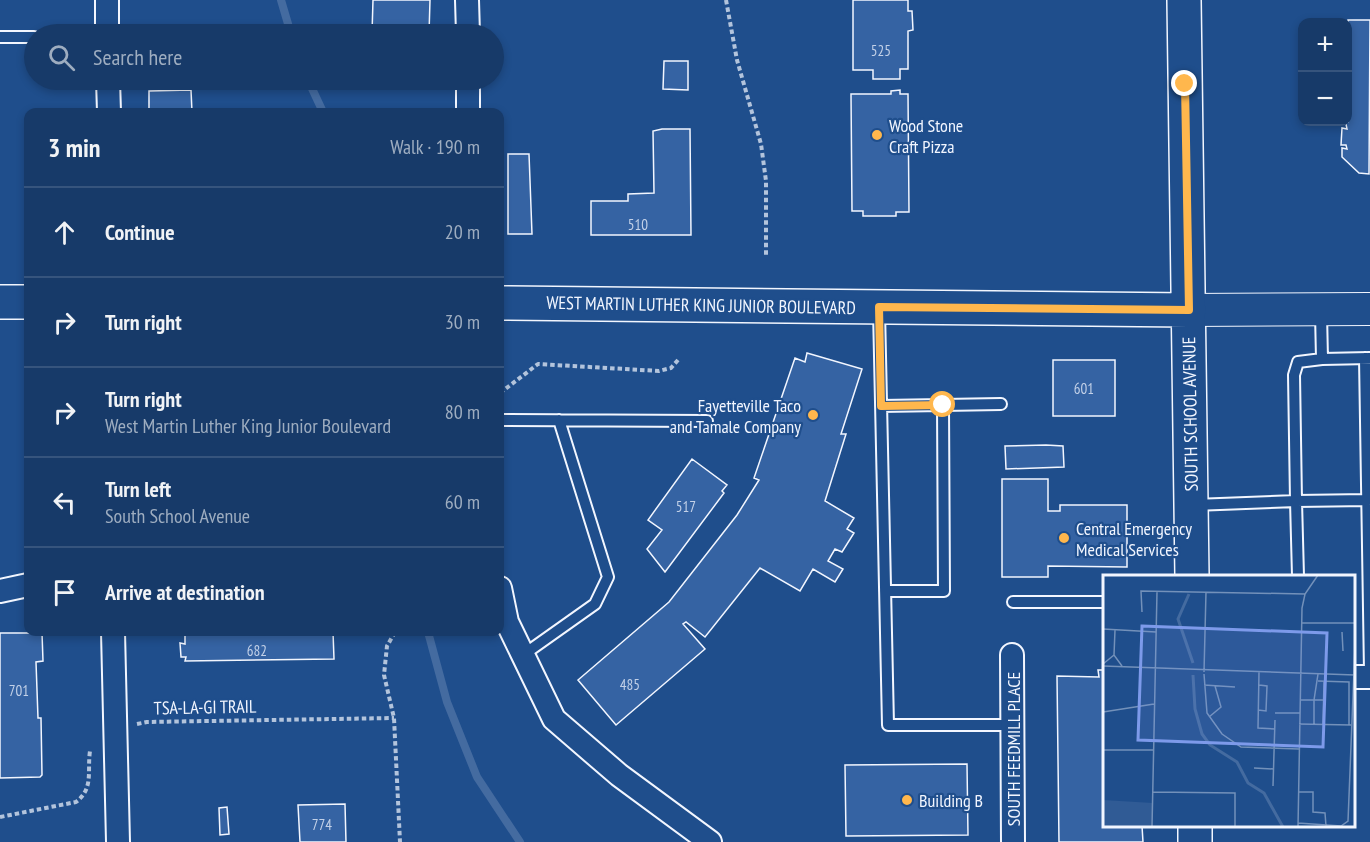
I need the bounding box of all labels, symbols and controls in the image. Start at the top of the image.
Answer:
map controls [1298,18,1352,126]
button: + [1298,18,1352,72]
search box [24,24,504,90]
icon: search [45,41,78,74]
house number: 525 [871,41,891,60]
text: Search here [93,43,182,71]
route end [1171,70,1197,96]
button: − [1298,72,1352,126]
place label: Wood Stone Craft Pizza [889,114,963,158]
marker: Wood Stone Craft Pizza [870,128,884,142]
text: 3 min [48,131,101,164]
text: Walk · 190 m [390,134,480,160]
house number: 510 [628,215,648,234]
icon: ahead [48,216,81,249]
text: Continue [105,218,175,246]
text: 20 m [445,219,480,245]
street label: WEST MARTIN LUTHER KING JUNIOR BOULEVARD [546,291,856,319]
icon: right [48,306,81,339]
text: Turn right [105,308,182,336]
text: 30 m [445,309,480,335]
street label: SOUTH SCHOOL AVENUE [1177,336,1203,492]
house number: 601 [1074,379,1094,398]
text: Turn right [105,385,182,413]
route start [929,391,955,417]
place label: Fayetteville Taco and Tamale Company [670,394,801,438]
icon: right [48,396,81,429]
text: 80 m [445,399,480,425]
marker: Fayetteville Taco and Tamale Company [806,408,820,422]
text: West Martin Luther King Junior Boulevard [105,413,391,439]
text: Turn left [105,475,171,503]
icon: left [48,486,81,519]
text: 60 m [445,489,480,515]
house number: 517 [676,497,696,516]
text: South School Avenue [105,503,250,529]
place label: Central Emergency Medical Services [1076,517,1192,561]
marker: Central Emergency Medical Services [1057,531,1071,545]
inset map [1103,575,1355,827]
icon: arrive [48,576,81,609]
text: Arrive at destination [105,578,265,606]
house number: 682 [247,641,267,660]
street label: SOUTH FEEDMILL PLACE [1002,672,1025,826]
house number: 485 [620,675,640,694]
house number: 701 [9,681,29,700]
street label: TSA-LA-GI TRAIL [154,695,257,719]
place label: Building B [919,789,983,812]
marker: Building B [900,793,914,807]
house number: 774 [312,815,332,834]

